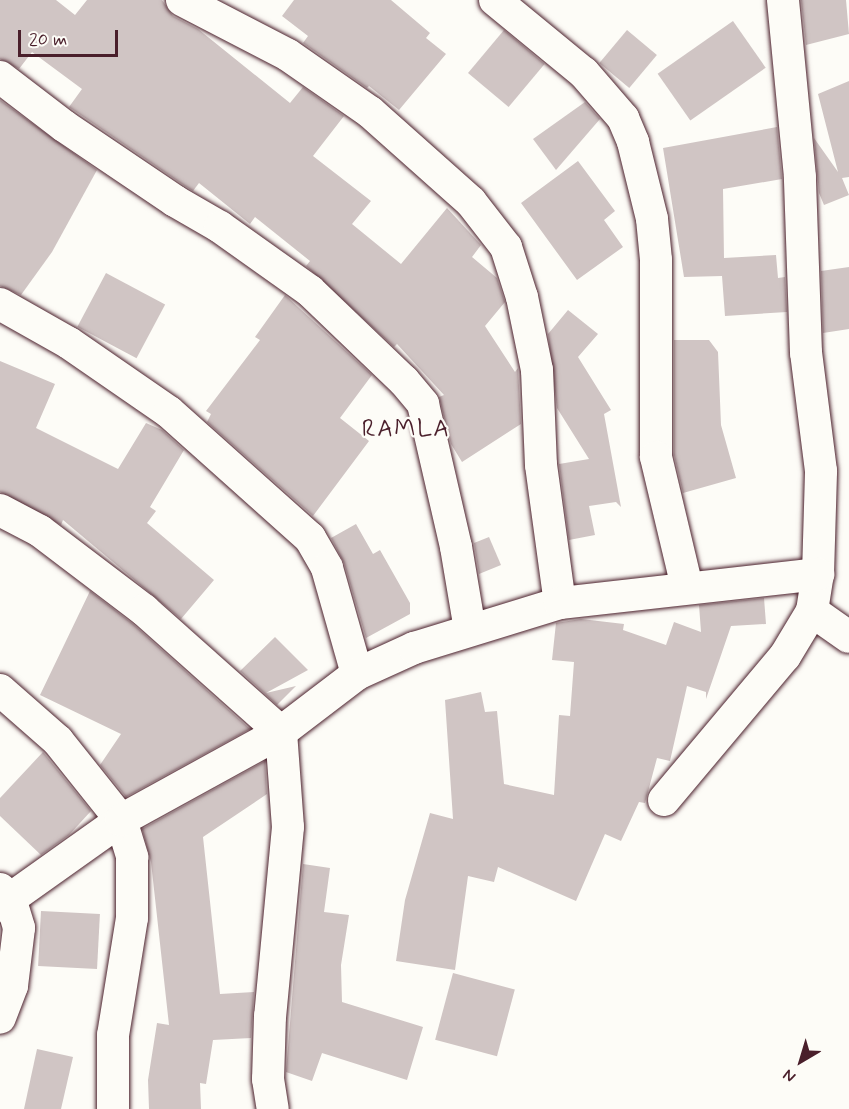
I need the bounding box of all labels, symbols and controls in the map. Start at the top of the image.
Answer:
scale bar [21,18,122,56]
text: 20 m [29,28,67,52]
district label: RAMLA [361,416,451,444]
north arrow [771,1031,831,1091]
text: N [779,1064,800,1087]

